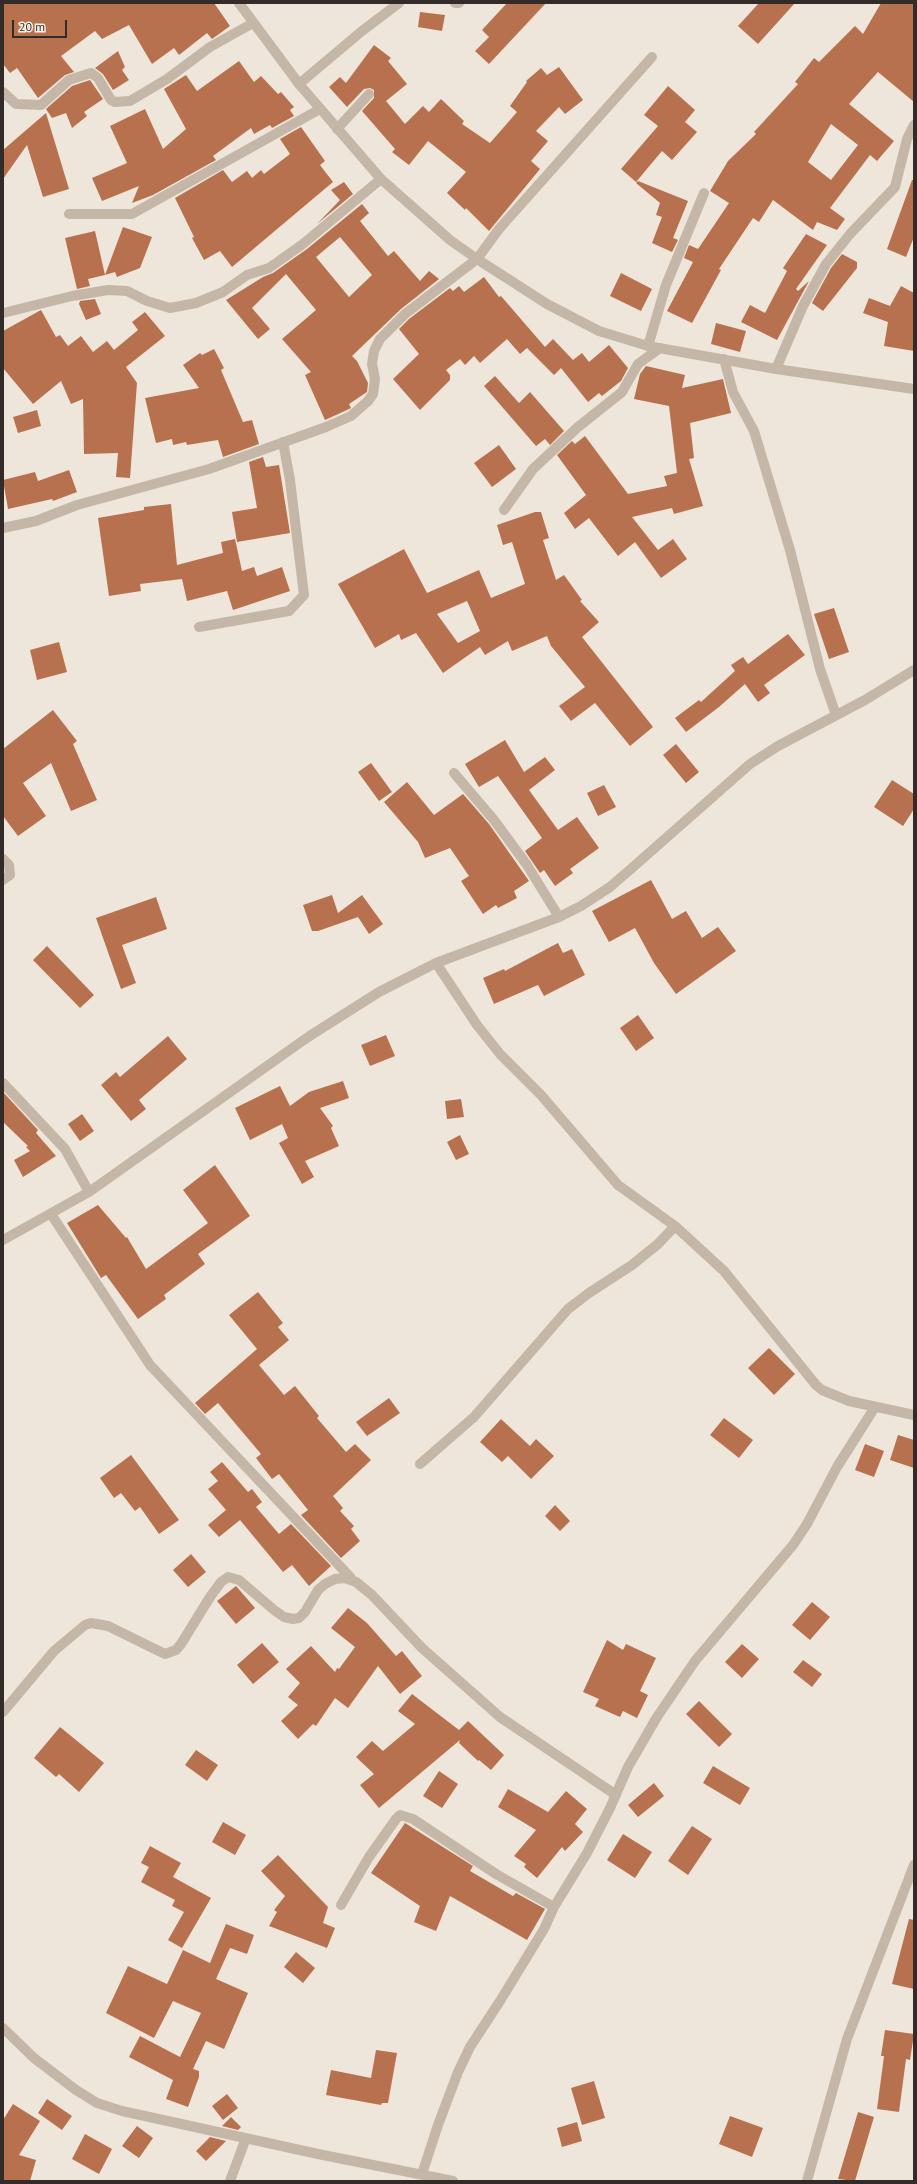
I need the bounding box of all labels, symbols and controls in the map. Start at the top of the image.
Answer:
scale bar [14,12,69,38]
text: 20 m [19,19,45,34]

